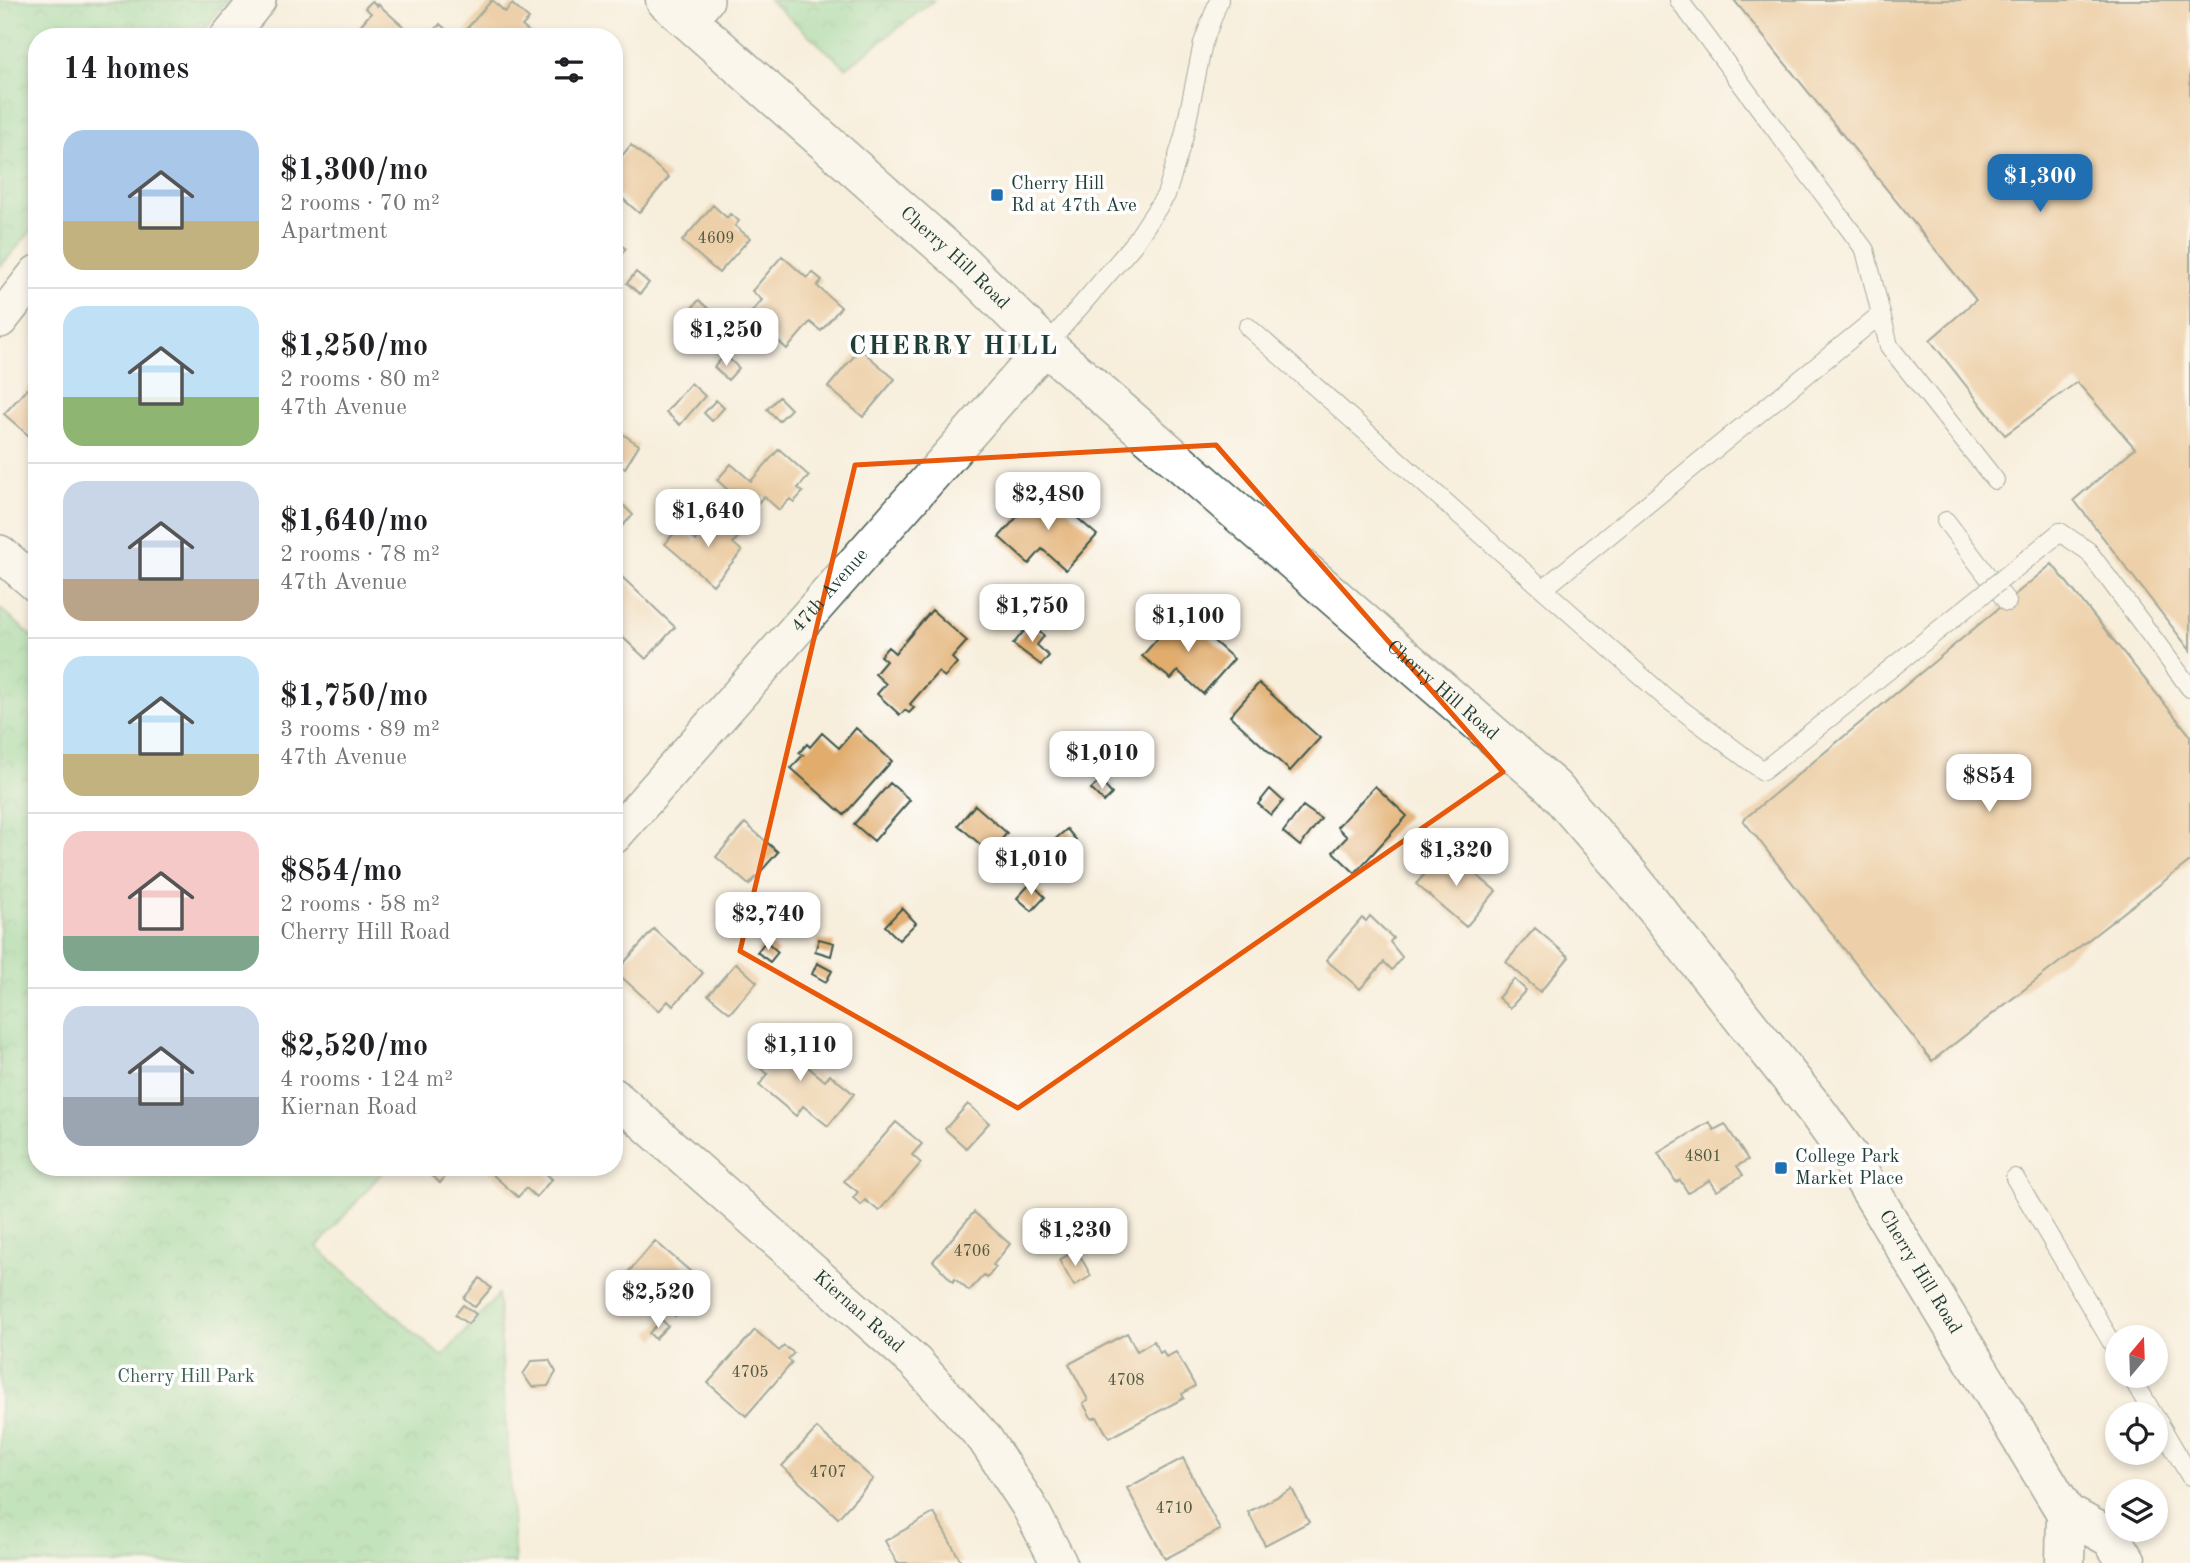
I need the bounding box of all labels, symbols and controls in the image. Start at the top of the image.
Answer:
icon: filters [550,51,588,89]
text: 14 homes [63,55,189,85]
pin: $1,300 [1983,154,2097,214]
text: $1,300/mo [280,156,428,186]
icon: home [119,158,203,242]
text: $1,300 [2003,165,2077,188]
place label: Cherry Hill Rd at 47th Ave [1011,175,1137,216]
marker: Cherry Hill Rd at 47th Ave [989,187,1005,203]
text: 2 rooms · 70 m² [280,192,440,215]
street label: Cherry Hill Road [896,204,1013,313]
text: Apartment [280,220,388,243]
house number: 4609 [697,231,735,247]
pin: $1,250 [669,308,783,368]
text: $1,250 [689,319,763,342]
text: $1,250/mo [280,332,428,362]
icon: home [119,334,203,418]
district label: CHERRY HILL [849,334,1059,360]
text: 2 rooms · 80 m² [280,368,440,391]
text: 47th Avenue [280,396,407,419]
pin: $2,480 [991,472,1105,532]
text: $2,480 [1011,483,1085,506]
pin: $1,640 [651,490,765,549]
text: $1,640 [671,500,745,523]
text: $1,640/mo [280,507,428,537]
icon: home [119,509,203,593]
text: 2 rooms · 78 m² [280,543,440,566]
street label: 47th Avenue [788,545,872,636]
text: 47th Avenue [280,571,407,594]
pin: $1,750 [975,584,1089,644]
pin: $1,100 [1131,594,1245,654]
text: $1,750 [995,595,1069,618]
text: $1,100 [1151,605,1225,628]
street label: Cherry Hill Road [1383,637,1502,744]
text: $1,750/mo [280,682,428,712]
icon: home [119,684,203,768]
text: 3 rooms · 89 m² [280,718,440,741]
pin: $1,010 [1045,732,1159,791]
text: $1,010 [1065,742,1139,765]
text: 47th Avenue [280,746,407,769]
pin: $854 [1948,754,2030,814]
text: $854 [1962,765,2016,788]
pin: $1,320 [1399,828,1513,888]
pin: $1,010 [974,838,1088,897]
text: $1,320 [1419,839,1493,862]
text: $1,010 [994,848,1068,871]
text: $854/mo [280,857,402,887]
icon: home [119,859,203,943]
pin: $2,740 [711,892,825,952]
text: 2 rooms · 58 m² [280,893,440,916]
text: $2,740 [731,903,805,926]
text: Cherry Hill Road [280,921,450,944]
pin: $1,110 [743,1024,857,1083]
text: $2,520/mo [280,1032,428,1062]
icon: home [119,1034,203,1118]
text: $1,110 [763,1034,837,1057]
text: 4 rooms · 124 m² [280,1068,453,1091]
text: Kiernan Road [280,1096,418,1119]
place label: College Park Market Place [1795,1148,1903,1189]
house number: 4801 [1684,1149,1722,1165]
marker: College Park Market Place [1773,1160,1789,1176]
street label: Cherry Hill Road [1875,1207,1965,1337]
pin: $1,230 [1018,1208,1132,1268]
text: $1,230 [1038,1219,1112,1242]
house number: 4706 [953,1244,991,1260]
street label: Kiernan Road [809,1267,907,1357]
pin: $2,520 [601,1270,715,1330]
text: $2,520 [621,1281,695,1304]
north arrow [2105,1325,2168,1388]
map controls [2105,1325,2168,1542]
house number: 4705 [731,1365,769,1381]
park label: Cherry Hill Park [117,1368,255,1387]
house number: 4708 [1107,1373,1145,1389]
button: locate [2105,1402,2168,1465]
house number: 4707 [809,1465,847,1481]
button: layers [2105,1479,2168,1542]
house number: 4710 [1155,1501,1193,1517]

